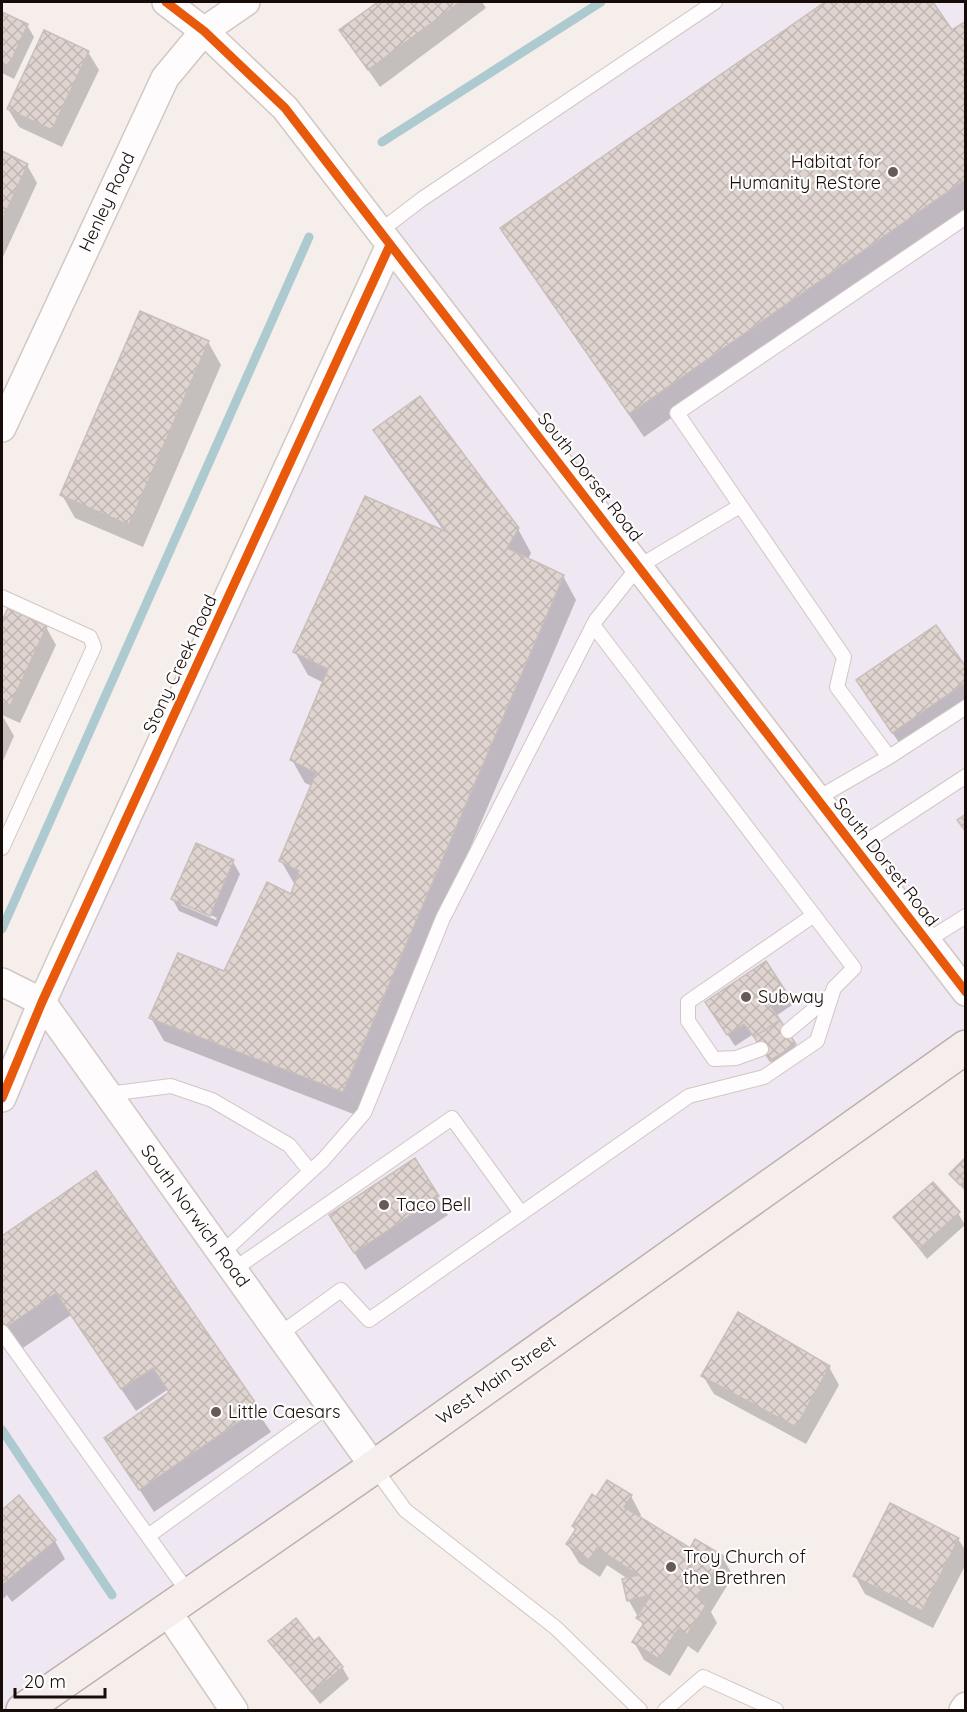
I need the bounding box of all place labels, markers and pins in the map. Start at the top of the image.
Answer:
place label: Habitat for Humanity ReStore [729,150,881,194]
marker: Habitat for Humanity ReStore [886,165,900,179]
place label: Subway [758,985,824,1008]
marker: Subway [739,990,753,1004]
place label: Taco Bell [396,1193,471,1216]
marker: Taco Bell [377,1198,391,1212]
place label: Little Caesars [228,1400,340,1423]
marker: Little Caesars [209,1405,223,1419]
place label: Troy Church of the Brethren [683,1545,806,1589]
marker: Troy Church of the Brethren [664,1560,678,1574]

